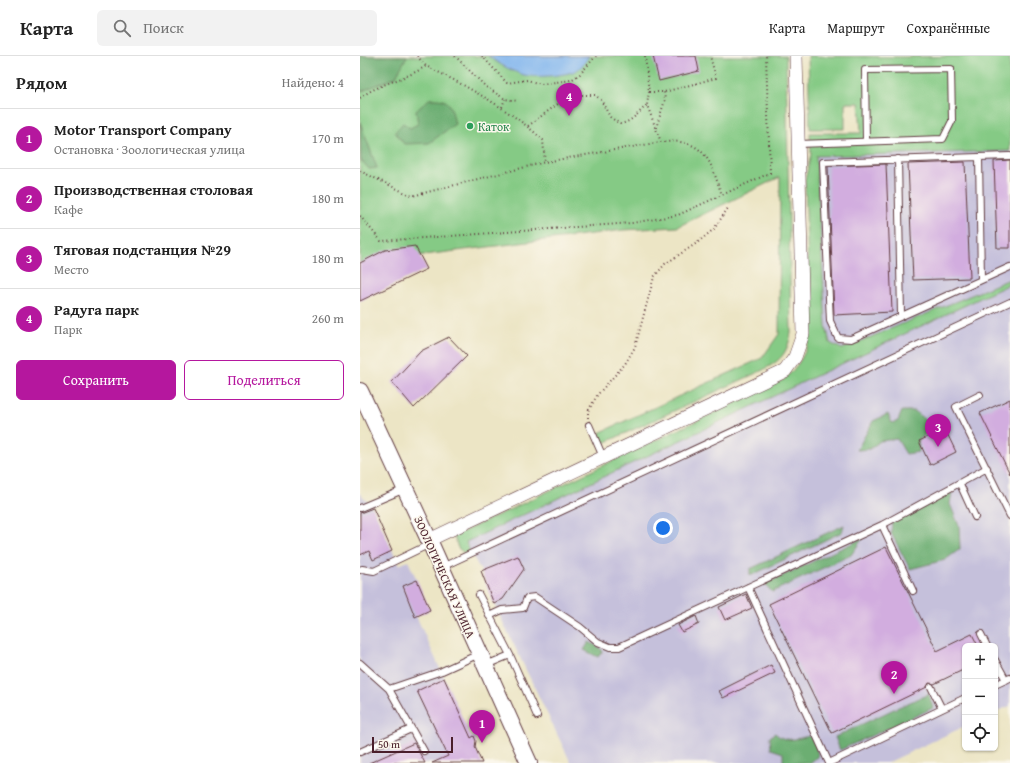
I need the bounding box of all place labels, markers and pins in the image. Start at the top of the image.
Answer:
pin: 4 [556,83,582,116]
place label: Каток [478,118,510,135]
marker: Каток [465,121,475,131]
pin: 3 [925,414,951,447]
pin: 2 [881,661,907,694]
pin: 1 [469,710,495,743]

